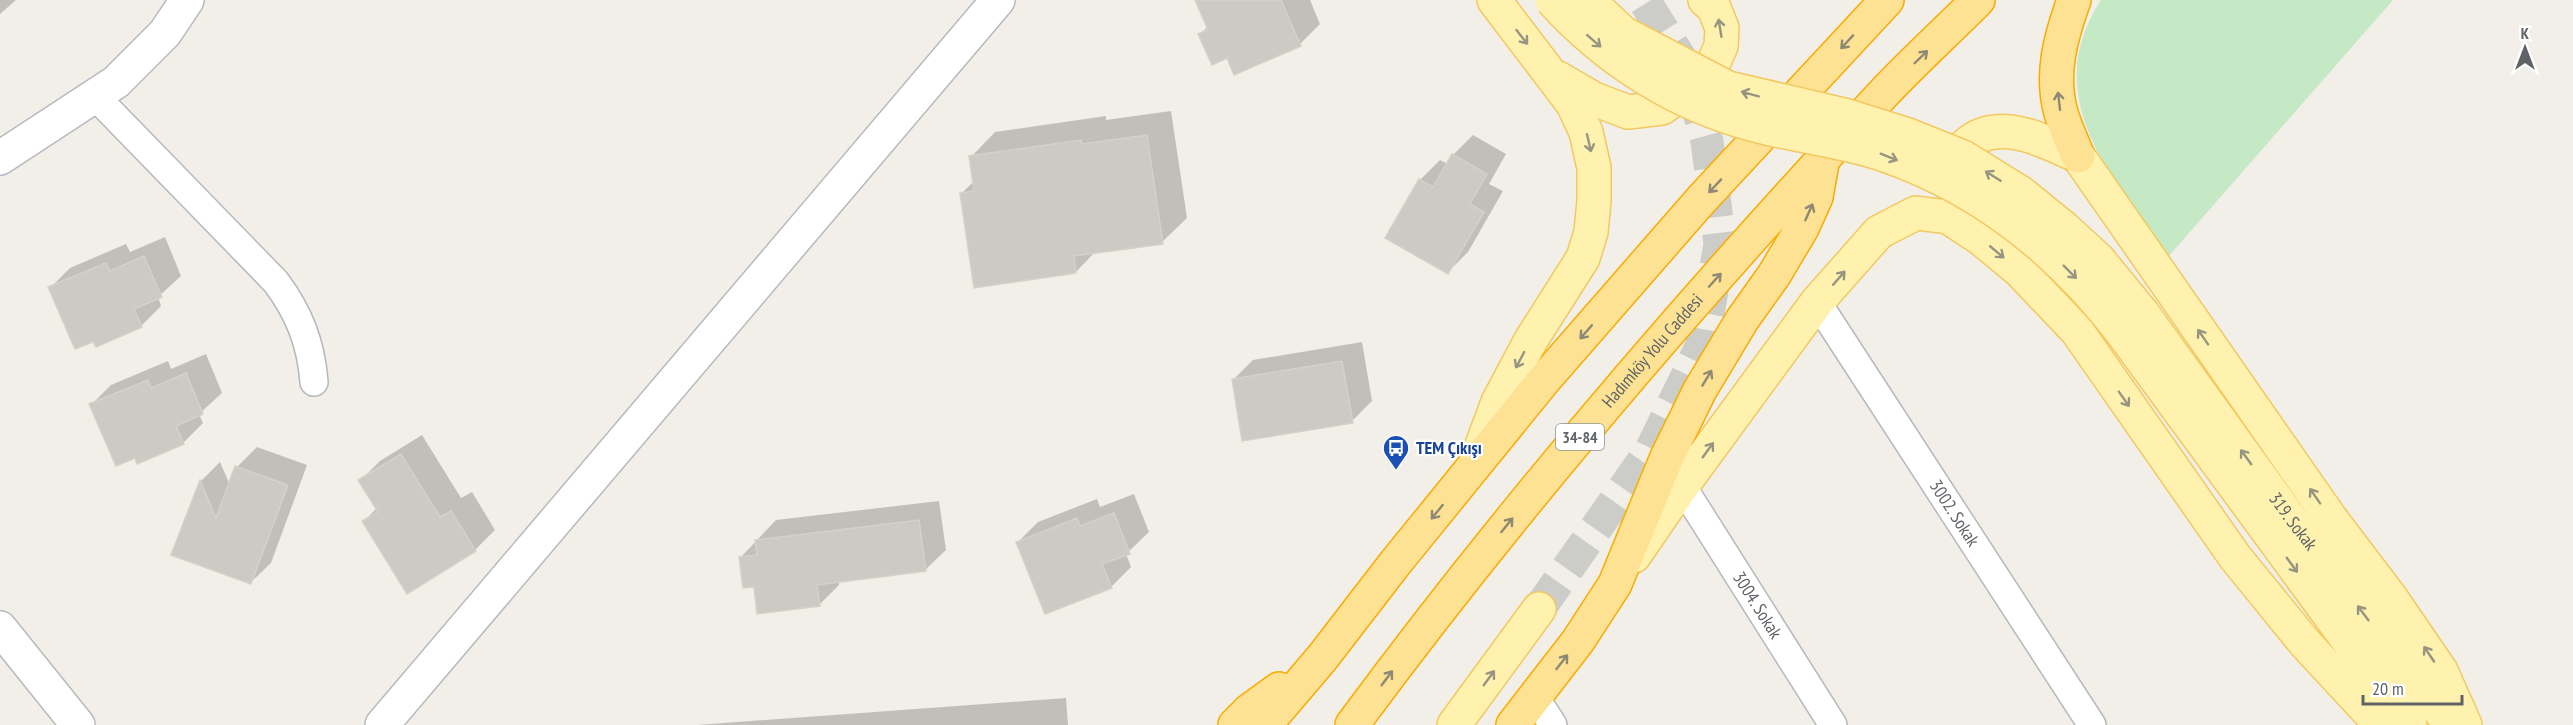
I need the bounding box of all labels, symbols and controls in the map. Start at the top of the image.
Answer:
north arrow [2495,18,2555,78]
one-way arrow [1714,19,1725,39]
text: K [2521,23,2530,43]
one-way arrow [1516,29,1529,45]
one-way arrow [1586,34,1601,48]
one-way arrow [1840,35,1854,50]
one-way arrow [1913,50,1928,64]
one-way arrow [1741,88,1760,99]
one-way arrow [2053,91,2064,111]
one-way arrow [1583,133,1595,152]
one-way arrow [1879,152,1897,163]
one-way arrow [1985,170,2002,182]
one-way arrow [1707,178,1722,193]
one-way arrow [1804,203,1815,221]
one-way arrow [1989,245,2004,259]
one-way arrow [2062,264,2077,279]
one-way arrow [1832,270,1845,286]
one-way arrow [1708,272,1722,287]
street label: Hadımköy Yolu Caddesi [1597,289,1708,412]
one-way arrow [1579,324,1593,339]
one-way arrow [2197,329,2209,345]
one-way arrow [1514,351,1525,369]
one-way arrow [1702,370,1714,387]
one-way arrow [2118,390,2130,406]
road number: 34-84 [1556,424,1604,450]
bus stop icon: TEM Çıkışı [1381,433,1411,471]
place label: TEM Çıkışı [1416,436,1482,459]
one-way arrow [1702,443,1714,459]
one-way arrow [2240,449,2252,465]
street label: 3002. Sokak [1925,475,1985,551]
street label: 319. Sokak [2264,488,2323,555]
one-way arrow [2309,489,2321,505]
one-way arrow [1430,504,1443,520]
one-way arrow [1501,517,1514,533]
one-way arrow [2286,556,2298,572]
street label: 3004. Sokak [1728,567,1787,643]
one-way arrow [2356,605,2369,621]
one-way arrow [2423,646,2435,663]
one-way arrow [1556,655,1569,671]
scale bar [2363,668,2462,706]
one-way arrow [1483,670,1495,686]
one-way arrow [1381,671,1394,687]
text: 20 m [2372,677,2404,700]

